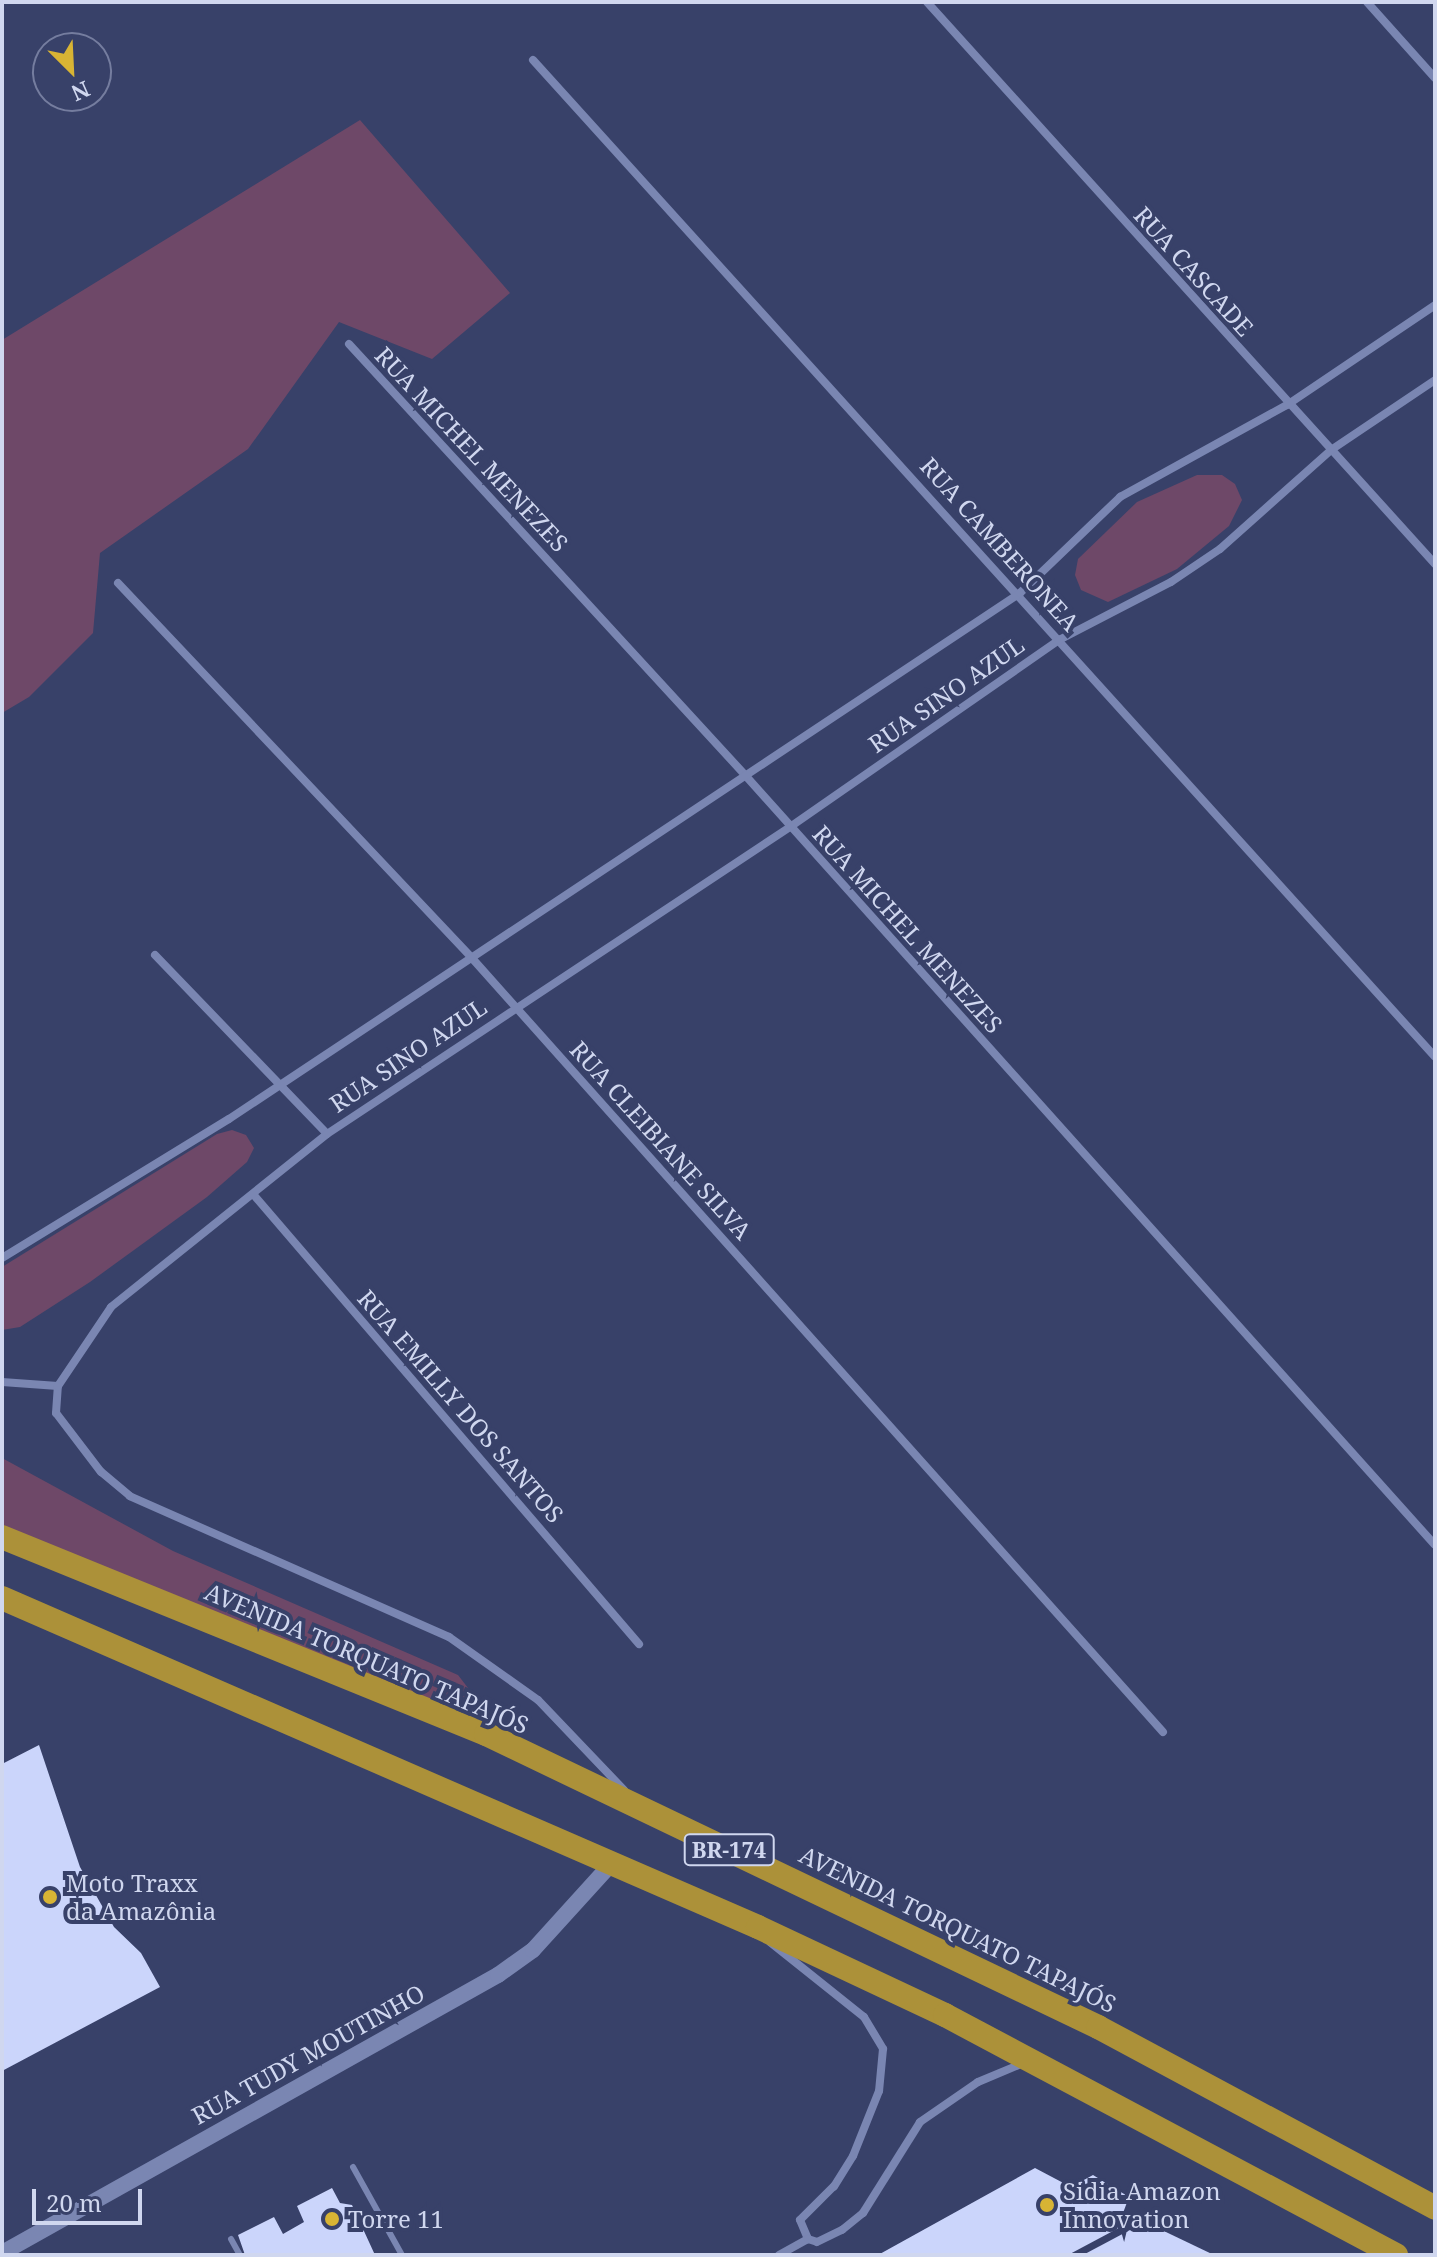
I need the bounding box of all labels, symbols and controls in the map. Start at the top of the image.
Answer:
north arrow [32,32,112,112]
text: N [67,75,95,109]
street label: RUA CASCADE [1128,200,1260,342]
street label: RUA MICHEL MENEZES [370,341,574,557]
street label: RUA CAMBERONEA [915,451,1085,637]
street label: RUA SINO AZUL [863,630,1029,758]
street label: RUA MICHEL MENEZES [807,819,1009,1039]
street label: RUA SINO AZUL [324,992,492,1118]
street label: RUA CLEIBIANE SILVA [564,1035,758,1245]
street label: RUA EMILLY DOS SANTOS [352,1284,570,1528]
street label: AVENIDA TORQUATO TAPAJÓS [201,1577,533,1739]
road number: BR-174 [683,1832,775,1868]
street label: AVENIDA TORQUATO TAPAJÓS [795,1840,1121,2018]
place label: Moto Traxx da Amazônia [66,1869,216,1925]
marker: Moto Traxx da Amazônia [41,1888,59,1906]
street label: RUA TUDY MOUTINHO [187,1978,429,2130]
scale bar [36,2173,146,2223]
place label: Sidia Amazon Innovation [1063,2177,1221,2233]
text: 20 m [46,2186,102,2219]
marker: Sidia Amazon Innovation [1038,2196,1056,2214]
place label: Torre 11 [348,2205,444,2233]
marker: Torre 11 [323,2210,341,2228]

